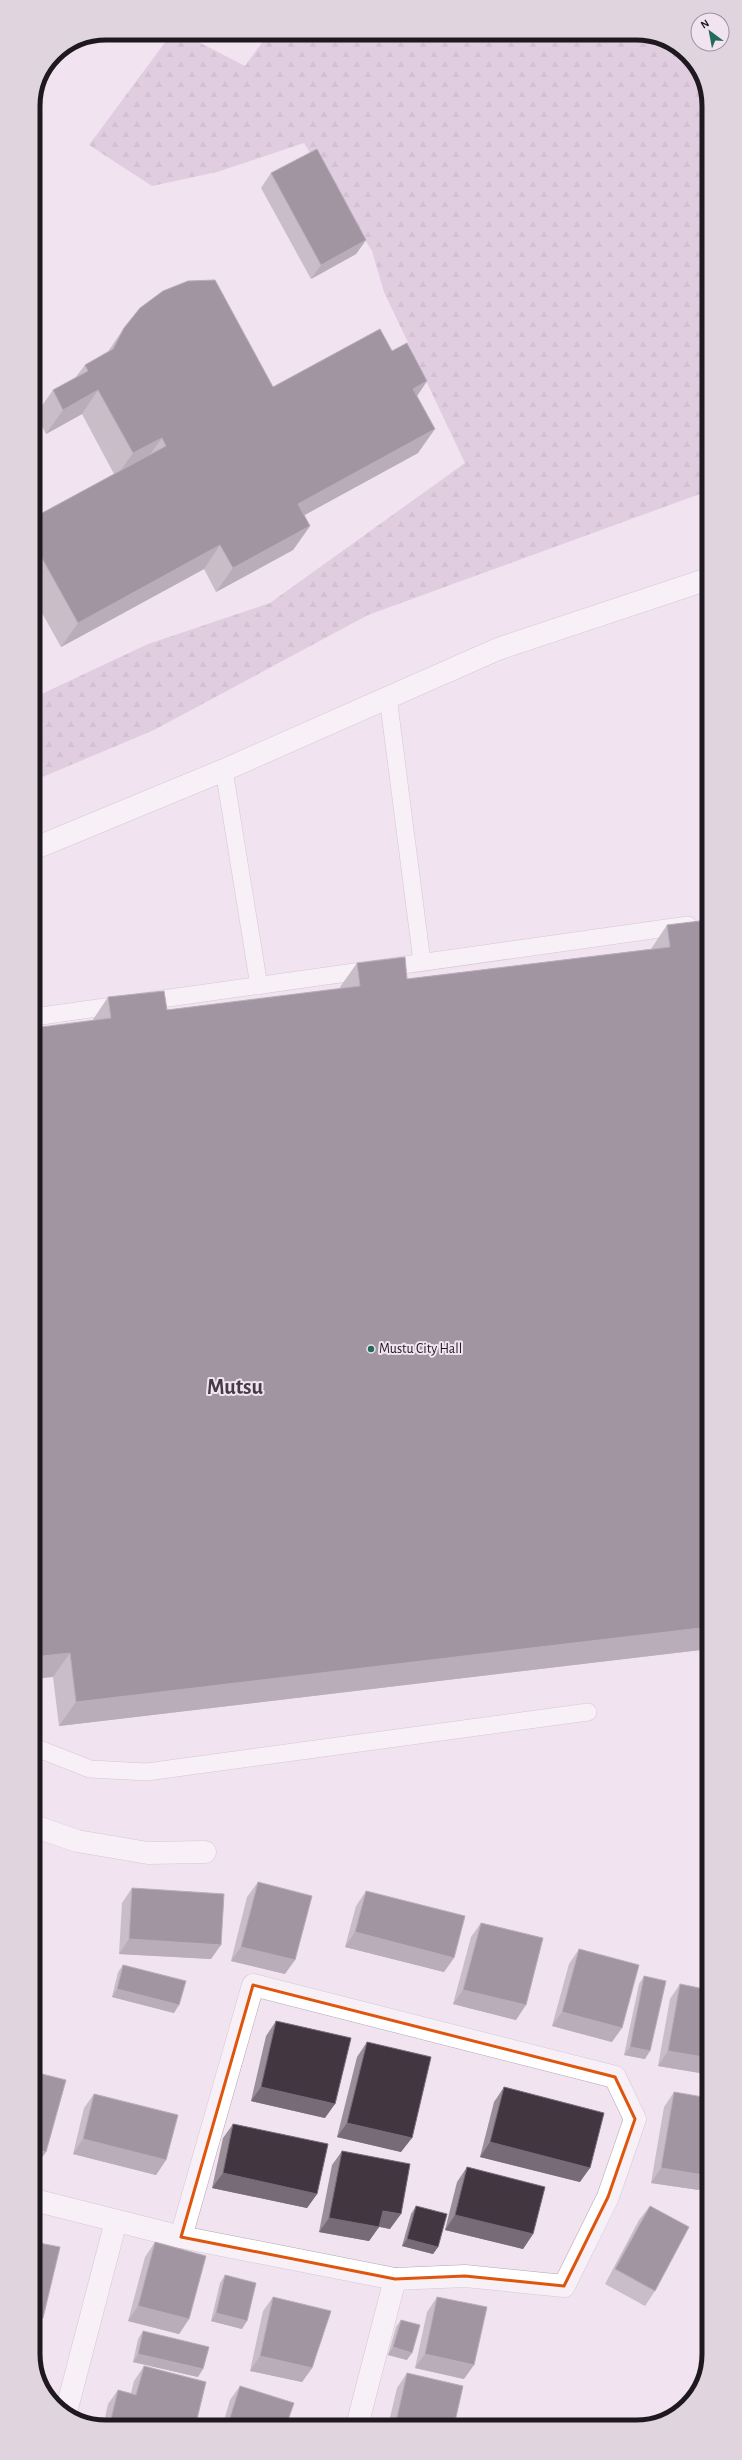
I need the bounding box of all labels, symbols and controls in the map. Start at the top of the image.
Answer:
north arrow [690,12,730,52]
text: N [699,17,711,31]
place label: Mustu City Hall [379,1342,462,1356]
marker: Mustu City Hall [366,1344,376,1354]
district label: Mutsu [207,1376,264,1398]

